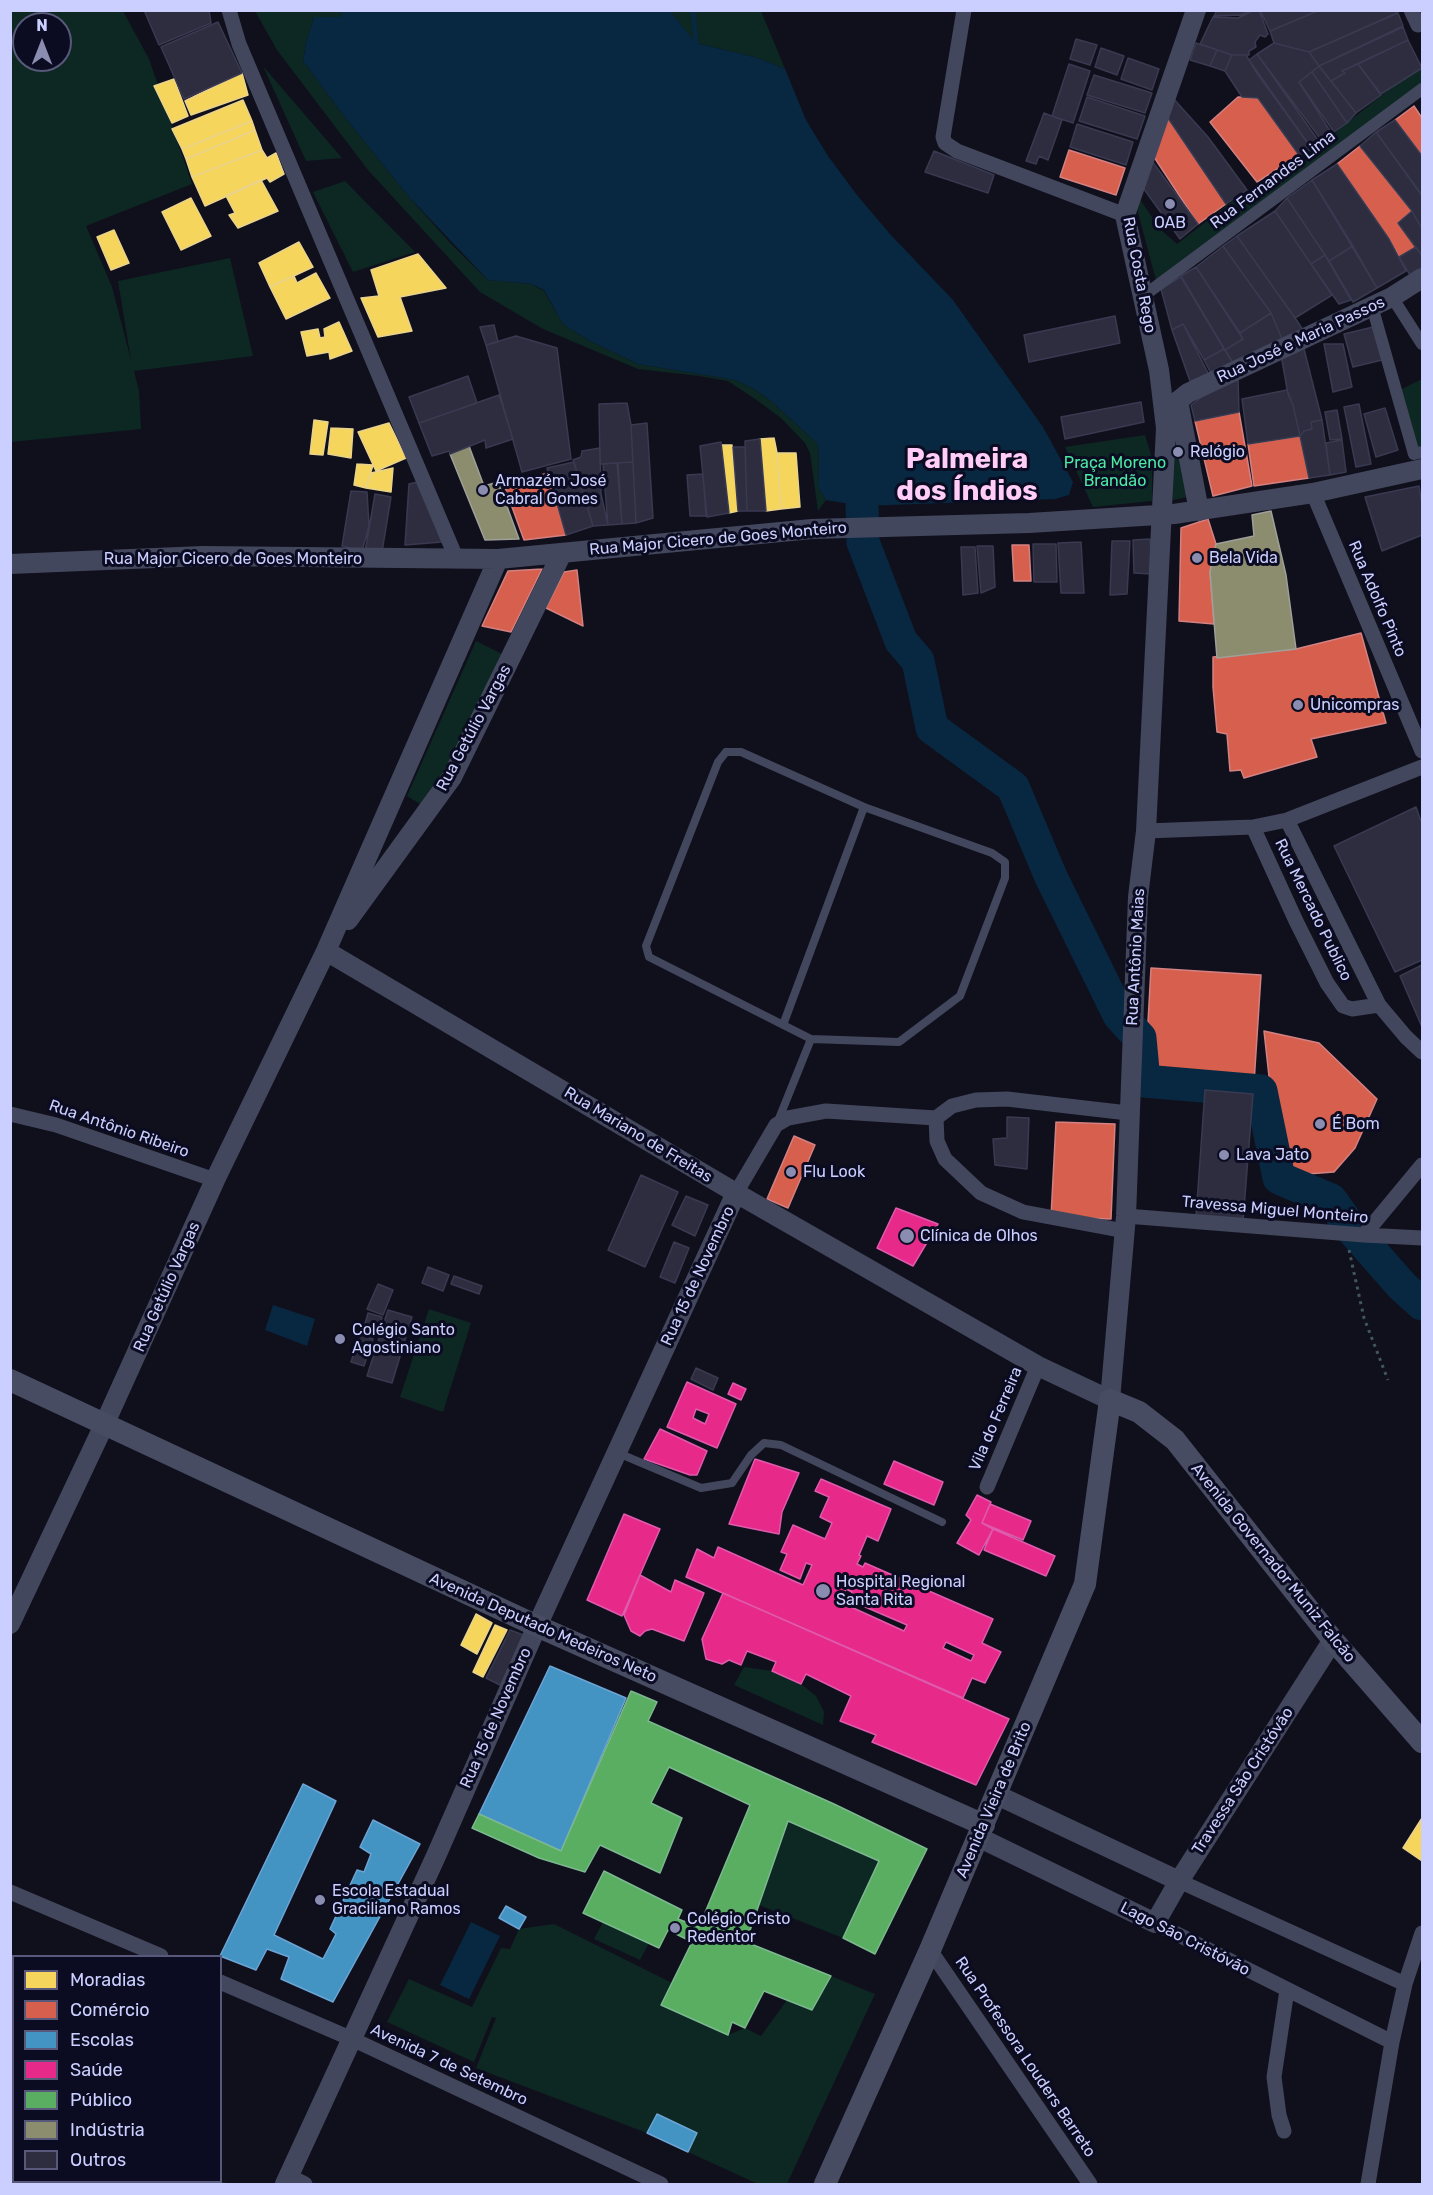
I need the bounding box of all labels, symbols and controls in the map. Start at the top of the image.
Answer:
north arrow [12,12,72,72]
text: N [36,16,48,35]
street label: Rua Fernandes Lima [1207,127,1339,233]
marker: OAB [1163,197,1177,211]
place label: OAB [1154,213,1186,233]
street label: Rua Costa Rego [1118,215,1160,335]
street label: Rua José e Maria Passos [1214,293,1388,387]
place label: Relógio [1190,442,1245,462]
district label: Palmeira dos Índios [896,443,1038,509]
marker: Relógio [1171,445,1185,459]
park label: Praça Moreno Brandão [1064,453,1166,491]
place label: Armazém José Cabral Gomes [495,471,606,509]
marker: Armazém José Cabral Gomes [476,483,490,497]
street label: Rua Major Cicero de Goes Monteiro [588,518,848,560]
street label: Rua Adolfo Pinto [1344,538,1410,660]
place label: Bela Vida [1209,548,1278,568]
street label: Rua Major Cicero de Goes Monteiro [104,549,362,569]
marker: Bela Vida [1190,551,1204,565]
street label: Rua Getúlio Vargas [433,662,515,794]
place label: Unicompras [1310,695,1400,715]
marker: Unicompras [1291,698,1305,712]
street label: Rua Mercado Publico [1270,836,1356,984]
street label: Rua Antônio Maias [1123,888,1149,1026]
street label: Rua Mariano de Freitas [560,1083,716,1187]
street label: Rua Antônio Ribeiro [46,1096,192,1162]
place label: É Bom [1332,1114,1380,1134]
marker: É Bom [1313,1117,1327,1131]
place label: Lava Jato [1236,1145,1309,1165]
marker: Lava Jato [1217,1148,1231,1162]
place label: Flu Look [803,1162,865,1182]
marker: Flu Look [784,1165,798,1179]
street label: Travessa Miguel Monteiro [1181,1192,1369,1228]
street label: Rua 15 de Novembro [657,1203,739,1349]
street label: Rua Getúlio Vargas [130,1219,204,1355]
place label: Clínica de Olhos [920,1226,1038,1246]
marker: Clínica de Olhos [898,1227,916,1245]
place label: Colégio Santo Agostiniano [352,1320,455,1358]
marker: Colégio Santo Agostiniano [333,1332,347,1346]
street label: Vila do Ferreira [965,1364,1027,1474]
street label: Avenida Governador Muniz Falcão [1187,1460,1359,1666]
street label: Avenida Deputado Medeiros Neto [426,1569,660,1687]
place label: Hospital Regional Santa Rita [836,1572,965,1610]
marker: Hospital Regional Santa Rita [814,1582,832,1600]
street label: Rua 15 de Novembro [456,1645,536,1791]
street label: Travessa São Cristóvão [1188,1704,1298,1858]
street label: Avenida Vieira de Brito [952,1719,1036,1881]
place label: Escola Estadual Graciliano Ramos [332,1881,461,1919]
marker: Escola Estadual Graciliano Ramos [313,1893,327,1907]
street label: Lago São Cristóvão [1117,1898,1253,1980]
place label: Colégio Cristo Redentor [687,1909,790,1947]
marker: Colégio Cristo Redentor [668,1921,682,1935]
street label: Rua Professora Louders Barreto [951,1953,1099,2161]
legend [12,1955,222,2183]
text: Moradias [70,1969,145,1991]
text: Comércio [70,1999,150,2021]
street label: Avenida 7 de Setembro [367,2020,531,2110]
text: Escolas [70,2029,134,2051]
text: Saúde [70,2059,123,2081]
text: Público [70,2089,132,2111]
text: Indústria [70,2119,145,2141]
text: Outros [70,2149,126,2171]

